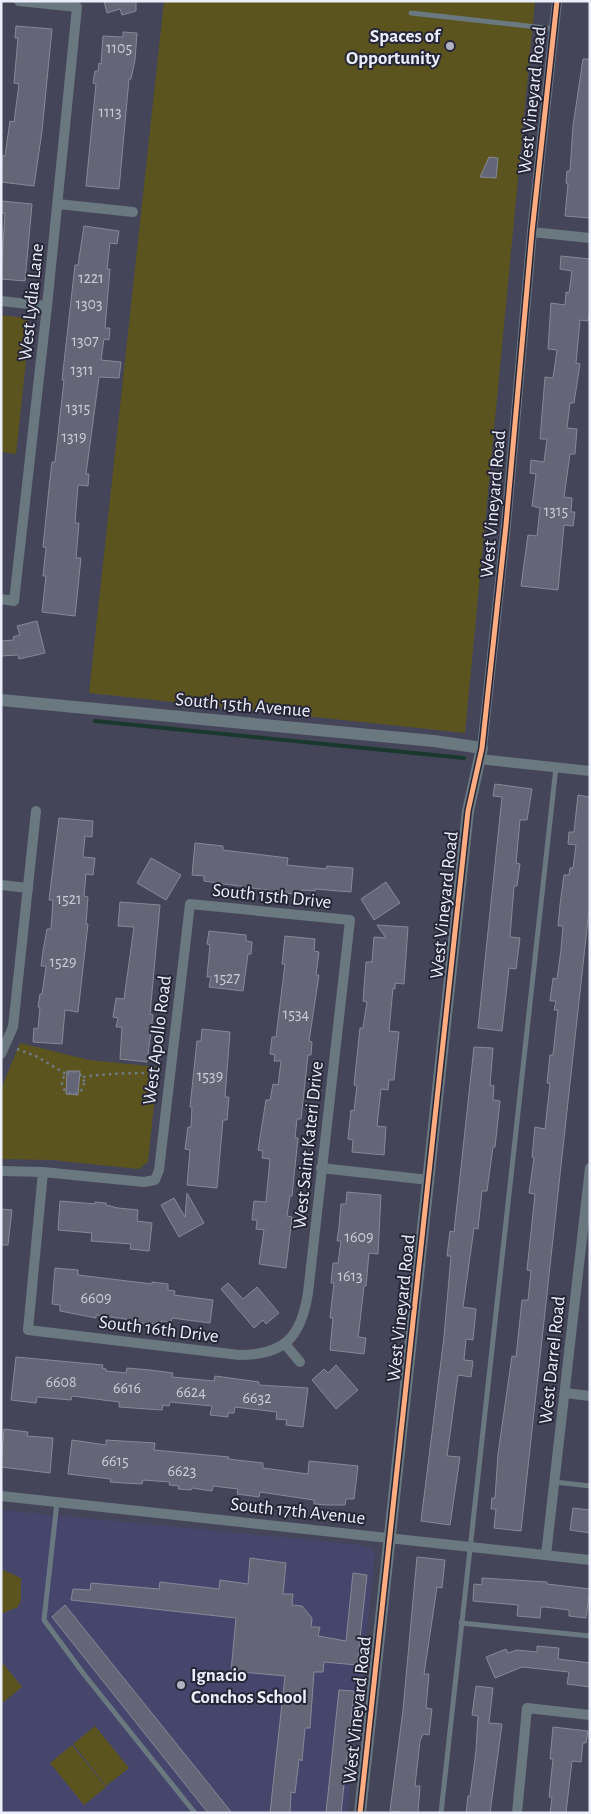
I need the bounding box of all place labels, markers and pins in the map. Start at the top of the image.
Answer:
place label: Spaces of Opportunity [346,27,442,68]
marker: Spaces of Opportunity [444,40,456,52]
place label: Ignacio Conchos School [191,1666,307,1707]
marker: Ignacio Conchos School [175,1679,187,1691]

